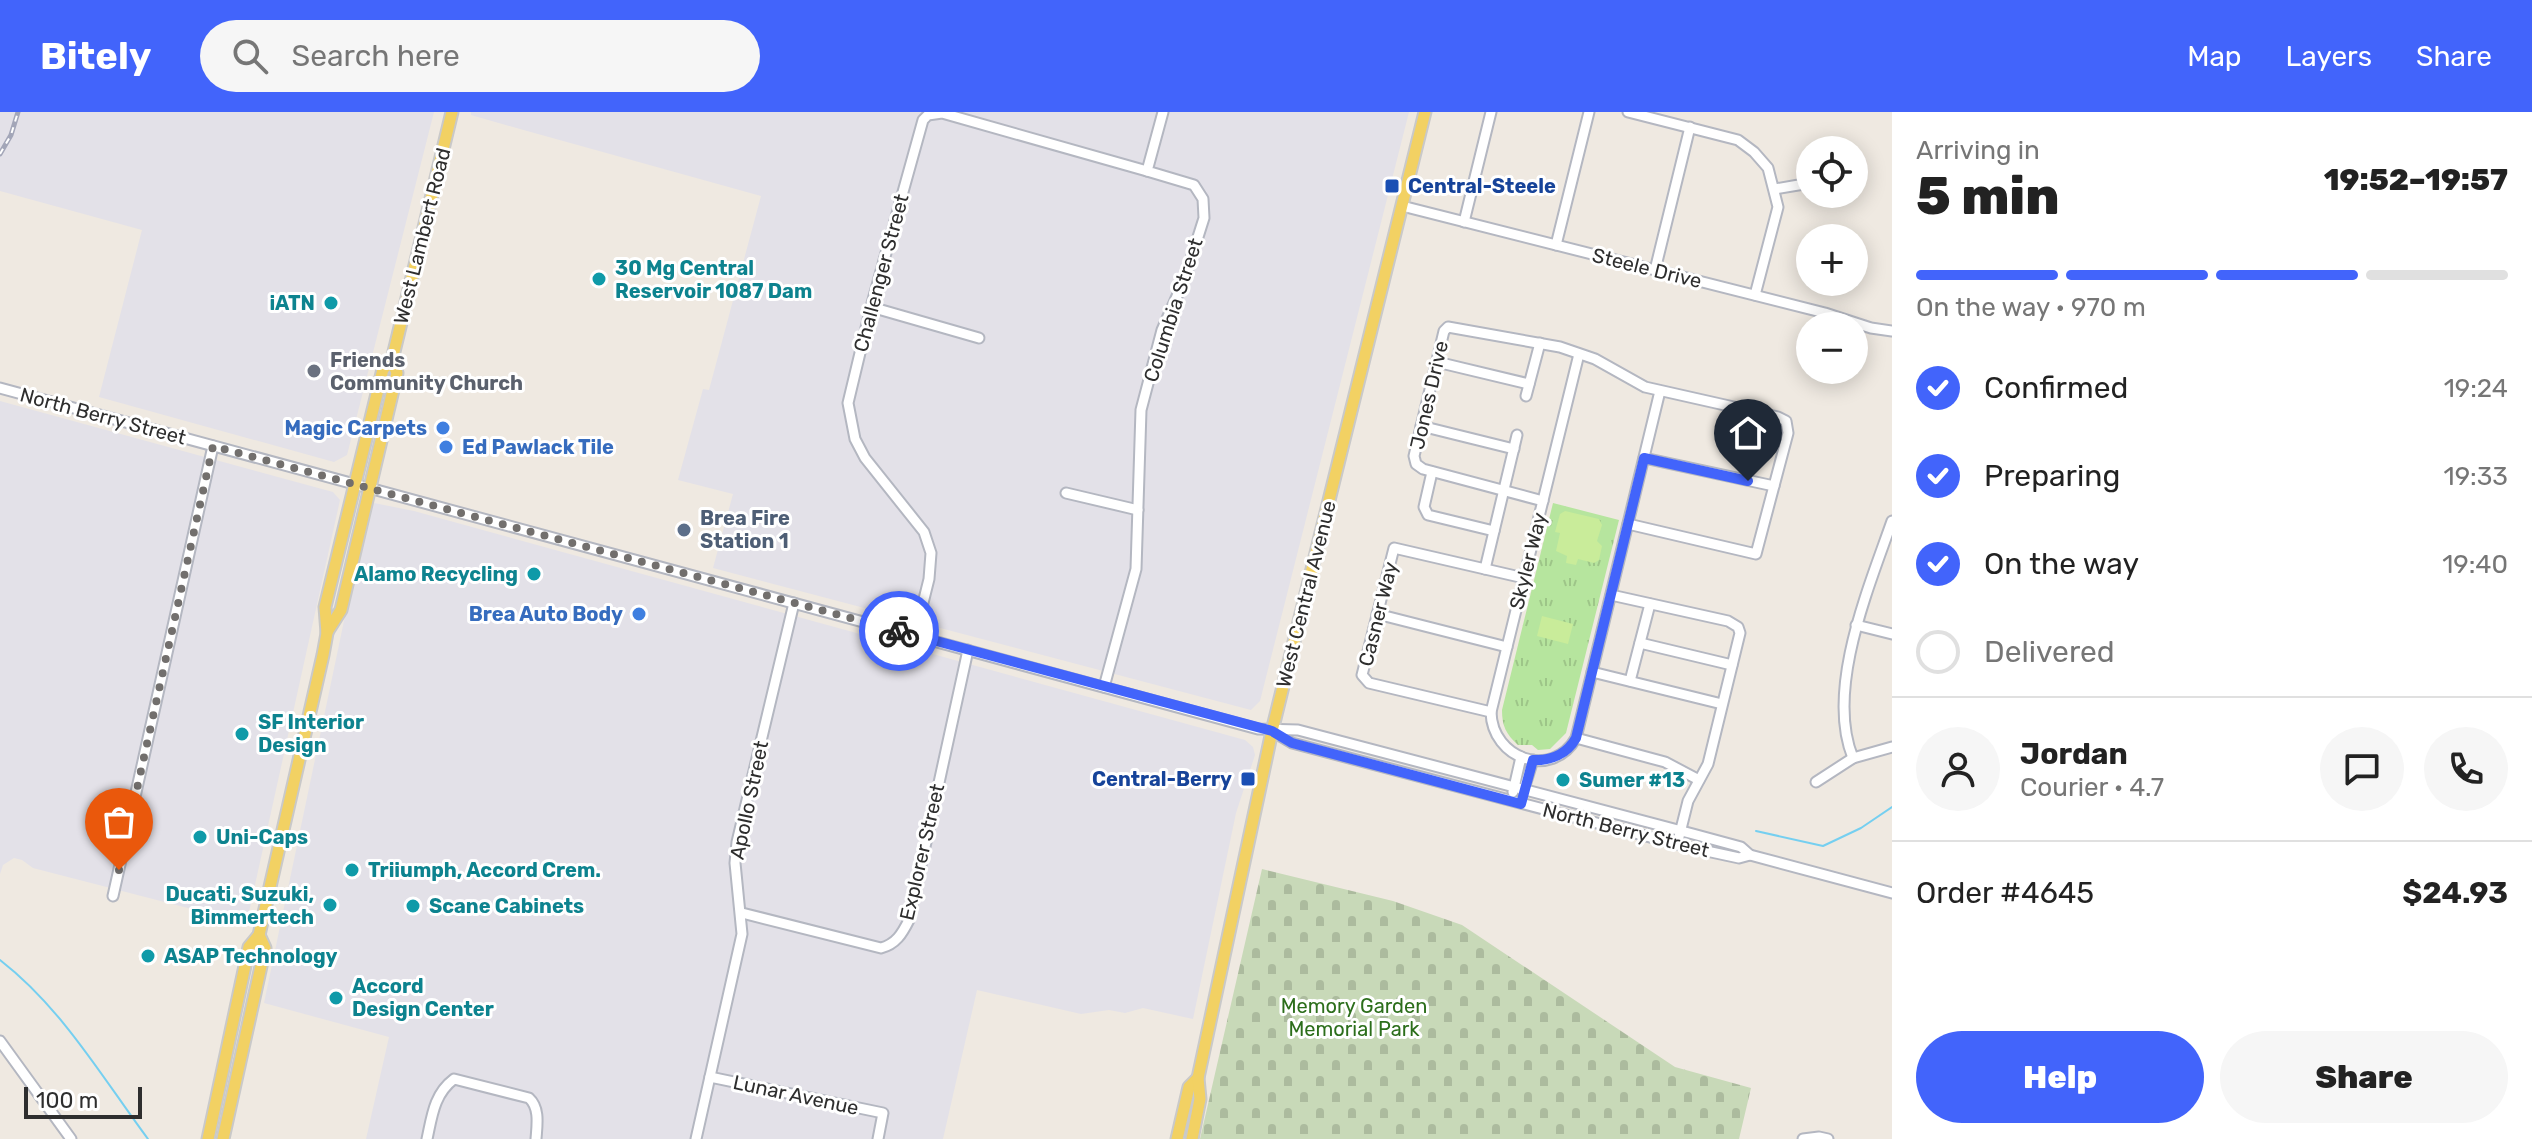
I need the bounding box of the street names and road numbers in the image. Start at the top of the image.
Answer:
street label: West Lambert Road [389,145,455,327]
street label: Challenger Street [848,191,914,355]
street label: Columbia Street [1138,235,1208,385]
street label: Steele Drive [1590,243,1704,293]
street label: Jones Drive [1405,338,1453,452]
street label: North Berry Street [17,382,189,450]
street label: West Central Avenue [1271,498,1341,690]
street label: Skyler Way [1504,510,1552,612]
street label: Casner Way [1353,559,1403,669]
street label: Apollo Street [725,738,773,862]
street label: Explorer Street [895,781,949,923]
street label: North Berry Street [1540,798,1712,862]
street label: Lunar Avenue [731,1070,861,1120]

